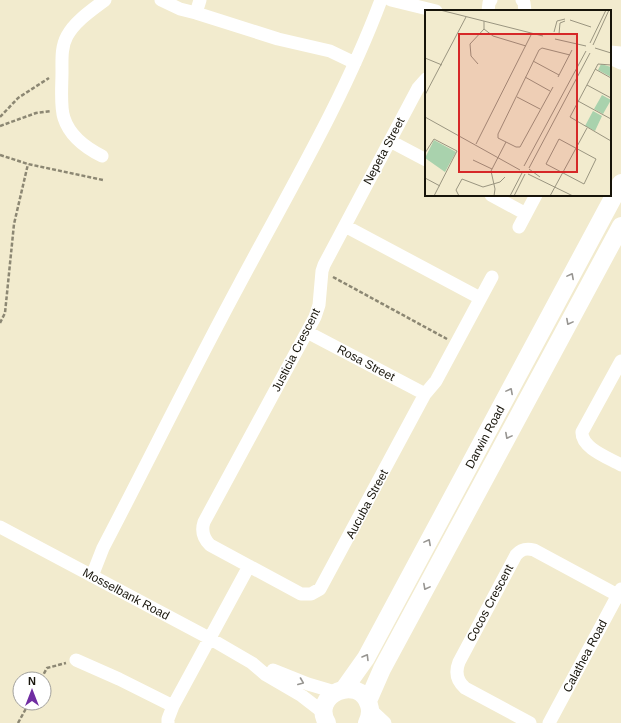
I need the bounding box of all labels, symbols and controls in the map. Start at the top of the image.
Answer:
inset map [425,10,611,196]
street label: Nepeta Street [360,114,408,187]
one-way arrow [566,273,574,280]
street label: Justicia Crescent [269,306,323,394]
one-way arrow [567,317,574,325]
street label: Rosa Street [335,342,398,384]
one-way arrow [505,388,512,395]
street label: Darwin Road [463,403,507,471]
one-way arrow [505,432,512,439]
street label: Aucuba Street [343,467,391,541]
one-way arrow [424,539,431,547]
street label: Cocos Crescent [464,561,517,644]
street label: Mosselbank Road [80,565,172,623]
one-way arrow [423,583,431,591]
street label: Calathea Road [560,617,610,695]
one-way arrow [362,654,369,661]
north arrow [12,671,52,711]
text: N [28,675,36,687]
one-way arrow [298,677,305,685]

